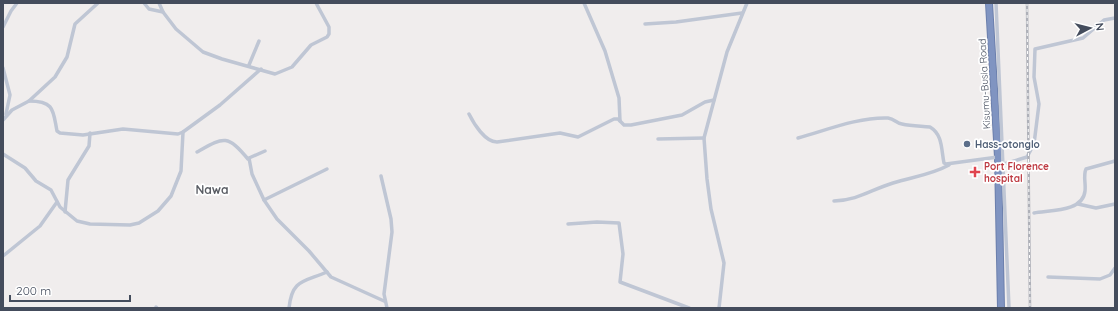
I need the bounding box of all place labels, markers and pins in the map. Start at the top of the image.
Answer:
place label: Hass-otonglo [975,138,1040,151]
marker: Hass-otonglo [962,139,972,149]
place label: Port Florence hospital [984,160,1049,185]
marker: Port Florence hospital [969,166,981,178]

